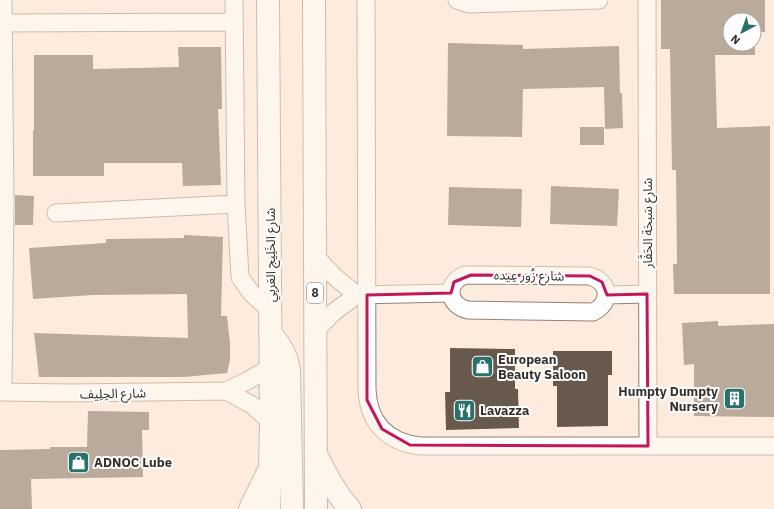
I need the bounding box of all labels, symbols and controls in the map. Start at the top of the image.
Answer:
north arrow [722,12,762,52]
text: N [728,32,743,47]
street label: شارع سَبخة الحَفَّار [637,178,658,269]
street label: شارع الخَلِيج العَربِي [262,208,281,302]
street label: شارع زُور عِيده [494,266,564,287]
road number: 8 [307,283,323,303]
place label: European Beauty Saloon [498,351,586,383]
shop icon: European Beauty Saloon [470,353,496,379]
place label: Humpty Dumpty Nursery [618,383,718,415]
street label: شارع الحِلِيف [80,384,146,405]
building icon: Humpty Dumpty Nursery [721,385,747,411]
restaurant icon: Lavazza [452,397,478,423]
place label: Lavazza [480,402,529,419]
shop icon: ADNOC Lube [66,449,92,475]
place label: ADNOC Lube [94,454,172,471]

